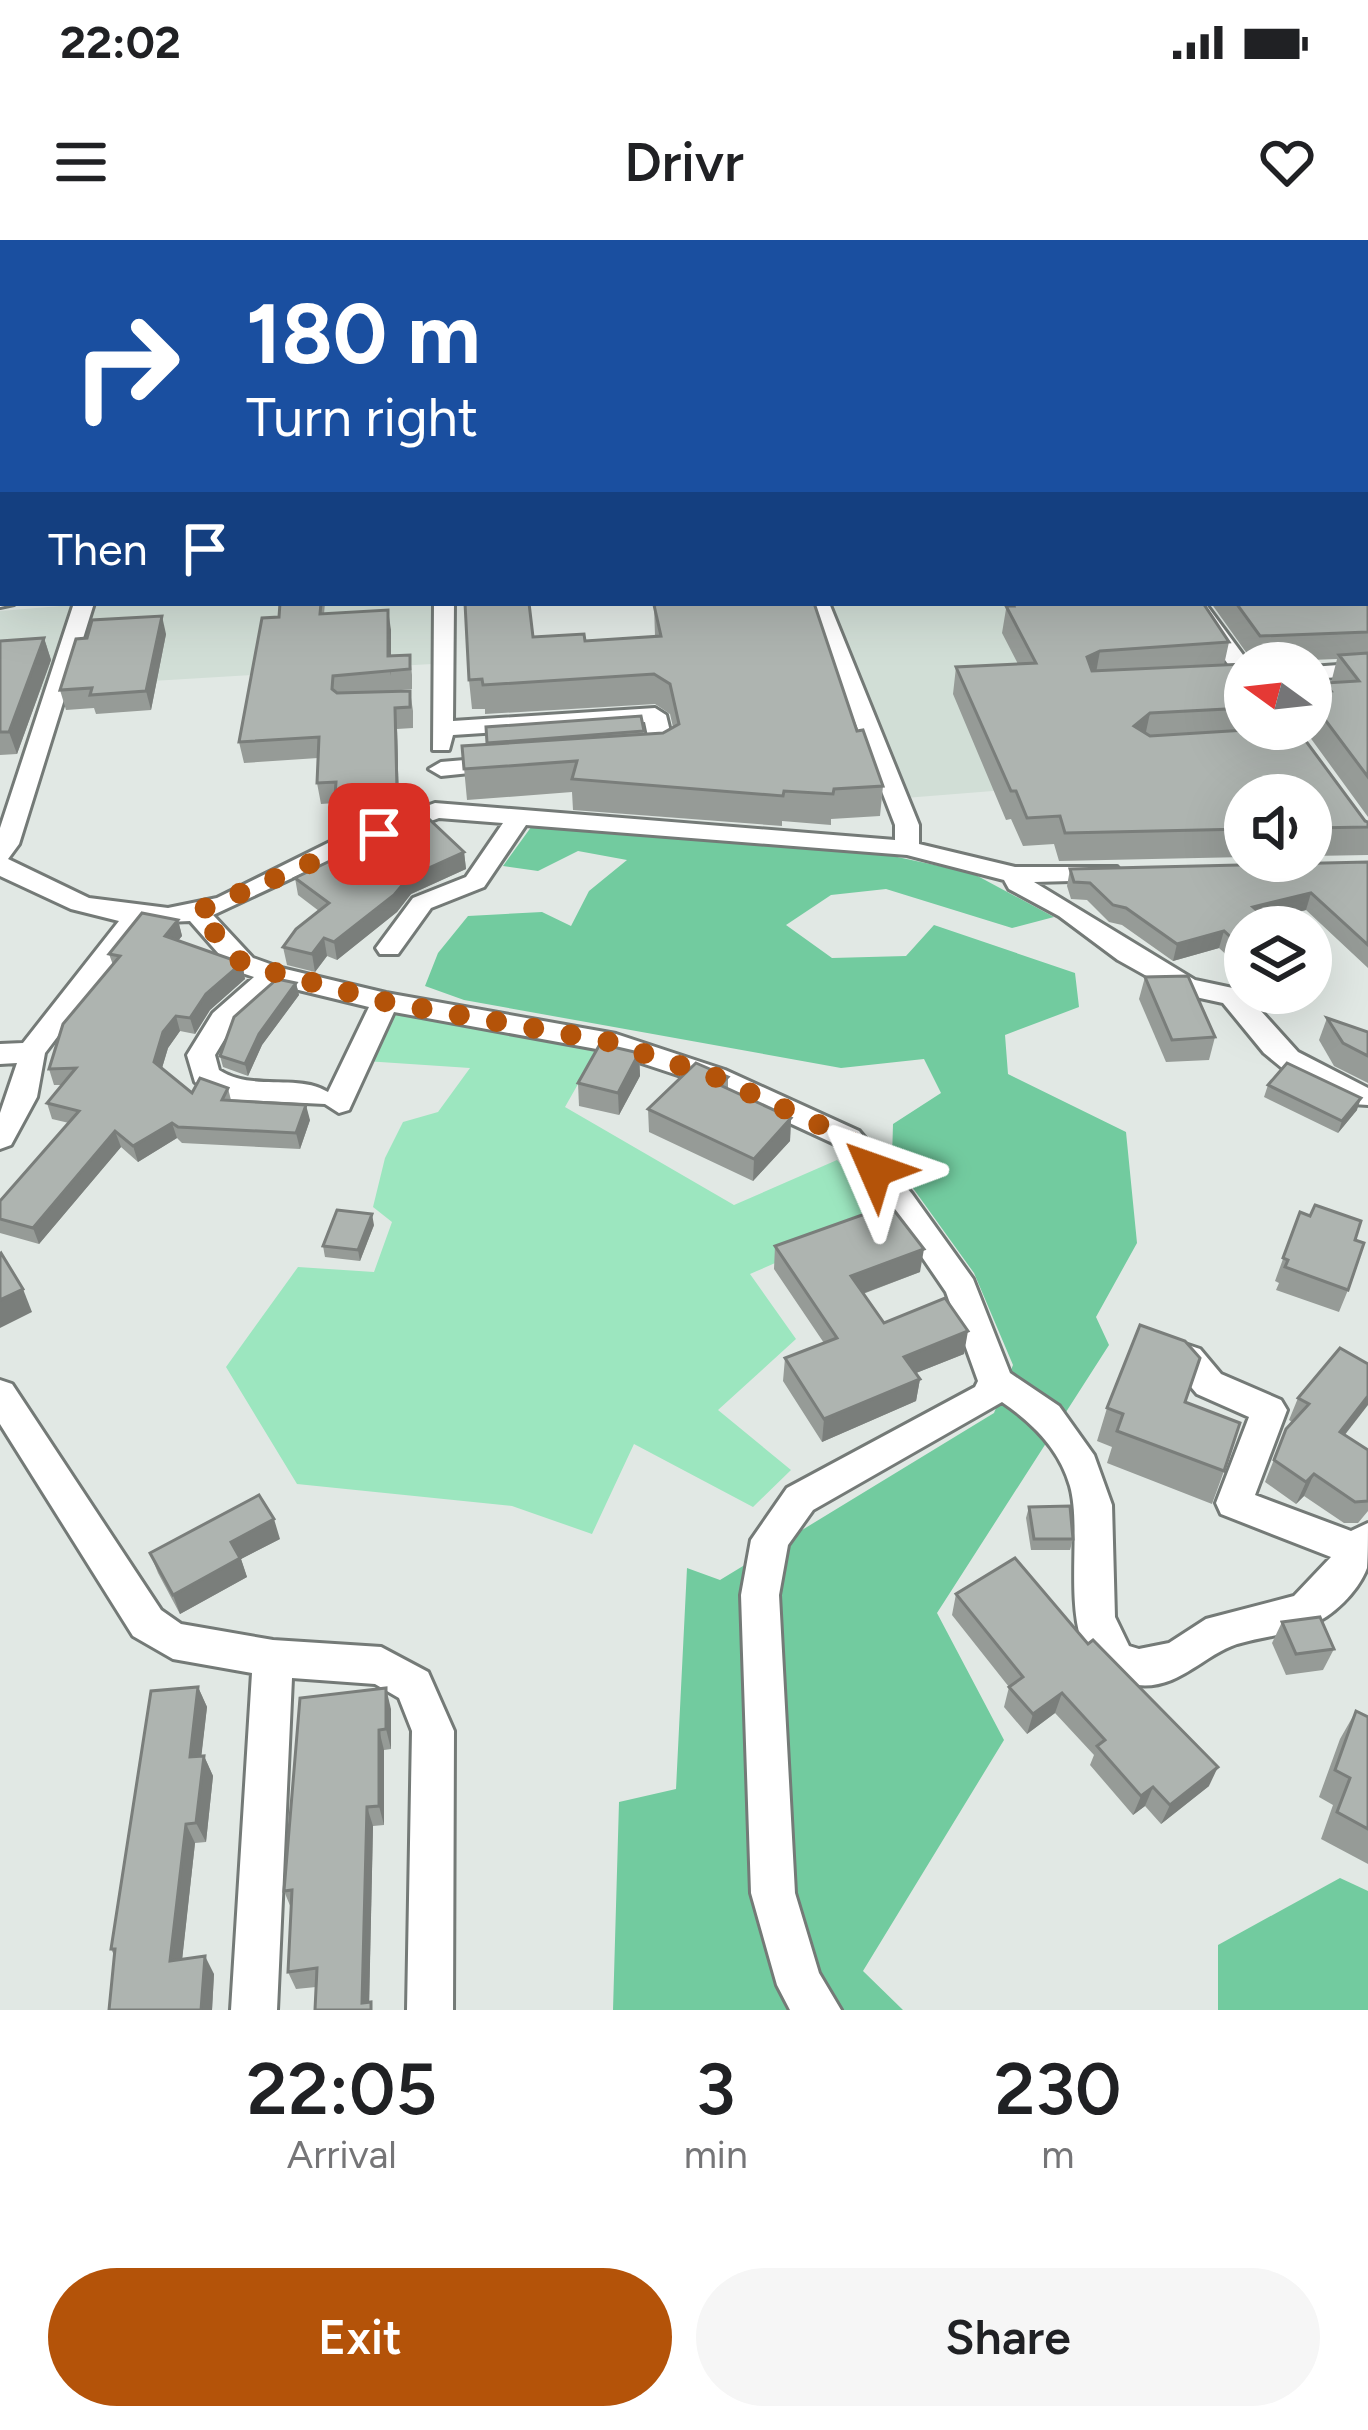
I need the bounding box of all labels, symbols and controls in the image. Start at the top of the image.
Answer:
text: 22:02 [60,15,181,69]
icon: menu [48,129,114,195]
icon: heart [1254,129,1320,195]
text: Drivr [624,130,744,195]
text: 180 m [246,283,481,384]
icon: right [48,288,204,444]
text: Turn right [246,385,478,450]
icon: arrive [172,516,238,582]
text: Then [48,522,148,576]
north arrow [1224,642,1332,750]
map controls [1224,642,1332,1014]
button: sound [1224,774,1332,882]
pin [328,783,430,885]
icon: arrive [346,801,412,867]
button: layers [1224,906,1332,1014]
position arrow [812,1107,938,1233]
text: 22:05 [247,2046,437,2132]
text: 3 [696,2046,736,2132]
text: 230 [994,2046,1121,2132]
text: Arrival [287,2131,397,2178]
text: min [684,2131,748,2178]
text: m [1041,2131,1074,2178]
button: Exit [48,2268,672,2406]
button: Share [696,2268,1320,2406]

